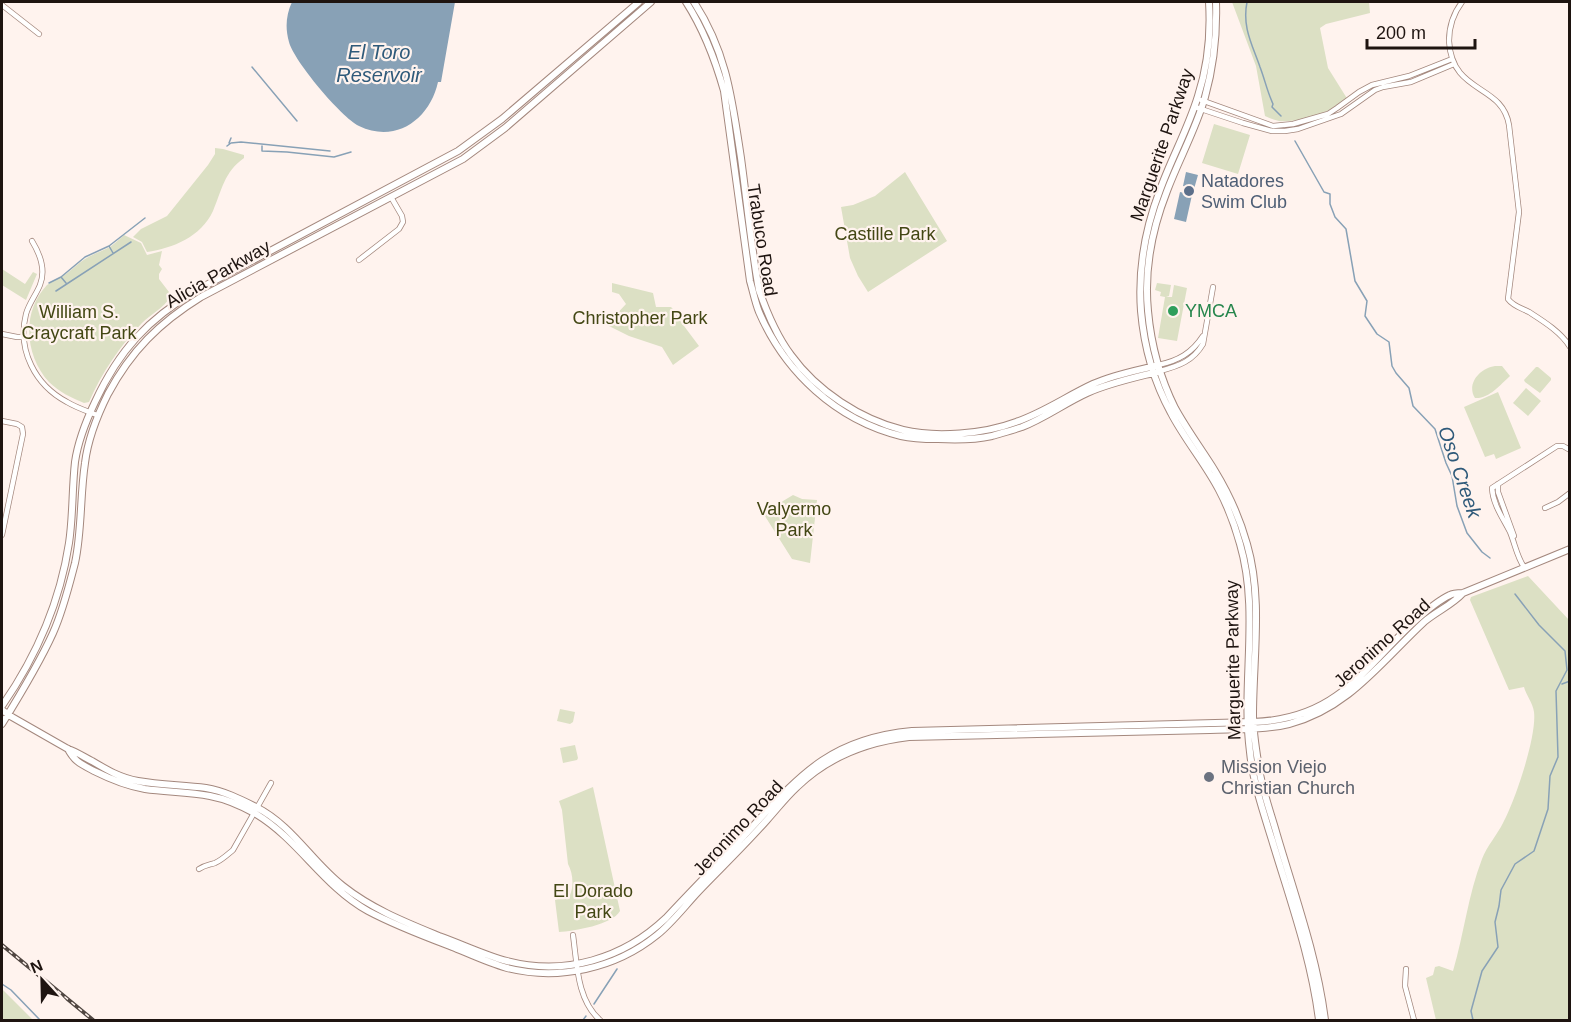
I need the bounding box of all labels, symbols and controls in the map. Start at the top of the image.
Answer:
scale bar [1367,12,1475,50]
text: 200 m [1376,23,1426,43]
water label: El Toro Reservoir [336,41,423,86]
street label: Marguerite Parkway [1126,66,1198,224]
place label: Natadores Swim Club [1201,171,1287,212]
street label: Trabuco Road [743,182,781,298]
marker: Natadores Swim Club [1182,184,1196,198]
park label: Castille Park [834,224,937,244]
street label: Alicia Parkway [162,236,274,312]
place label: YMCA [1185,301,1237,321]
park label: William S. Craycraft Park [21,302,138,343]
marker: YMCA [1166,304,1180,318]
park label: Christopher Park [572,308,709,328]
water label: Oso Creek [1434,423,1486,522]
park label: Valyermo Park [757,499,831,540]
street label: Marguerite Parkway [1222,580,1244,740]
street label: Jeronimo Road [1330,595,1434,691]
place label: Mission Viejo Christian Church [1221,757,1355,798]
marker: Mission Viejo Christian Church [1202,770,1216,784]
street label: Jeronimo Road [689,777,787,879]
park label: El Dorado Park [553,881,633,922]
north arrow [12,950,72,1010]
text: N [28,957,45,977]

